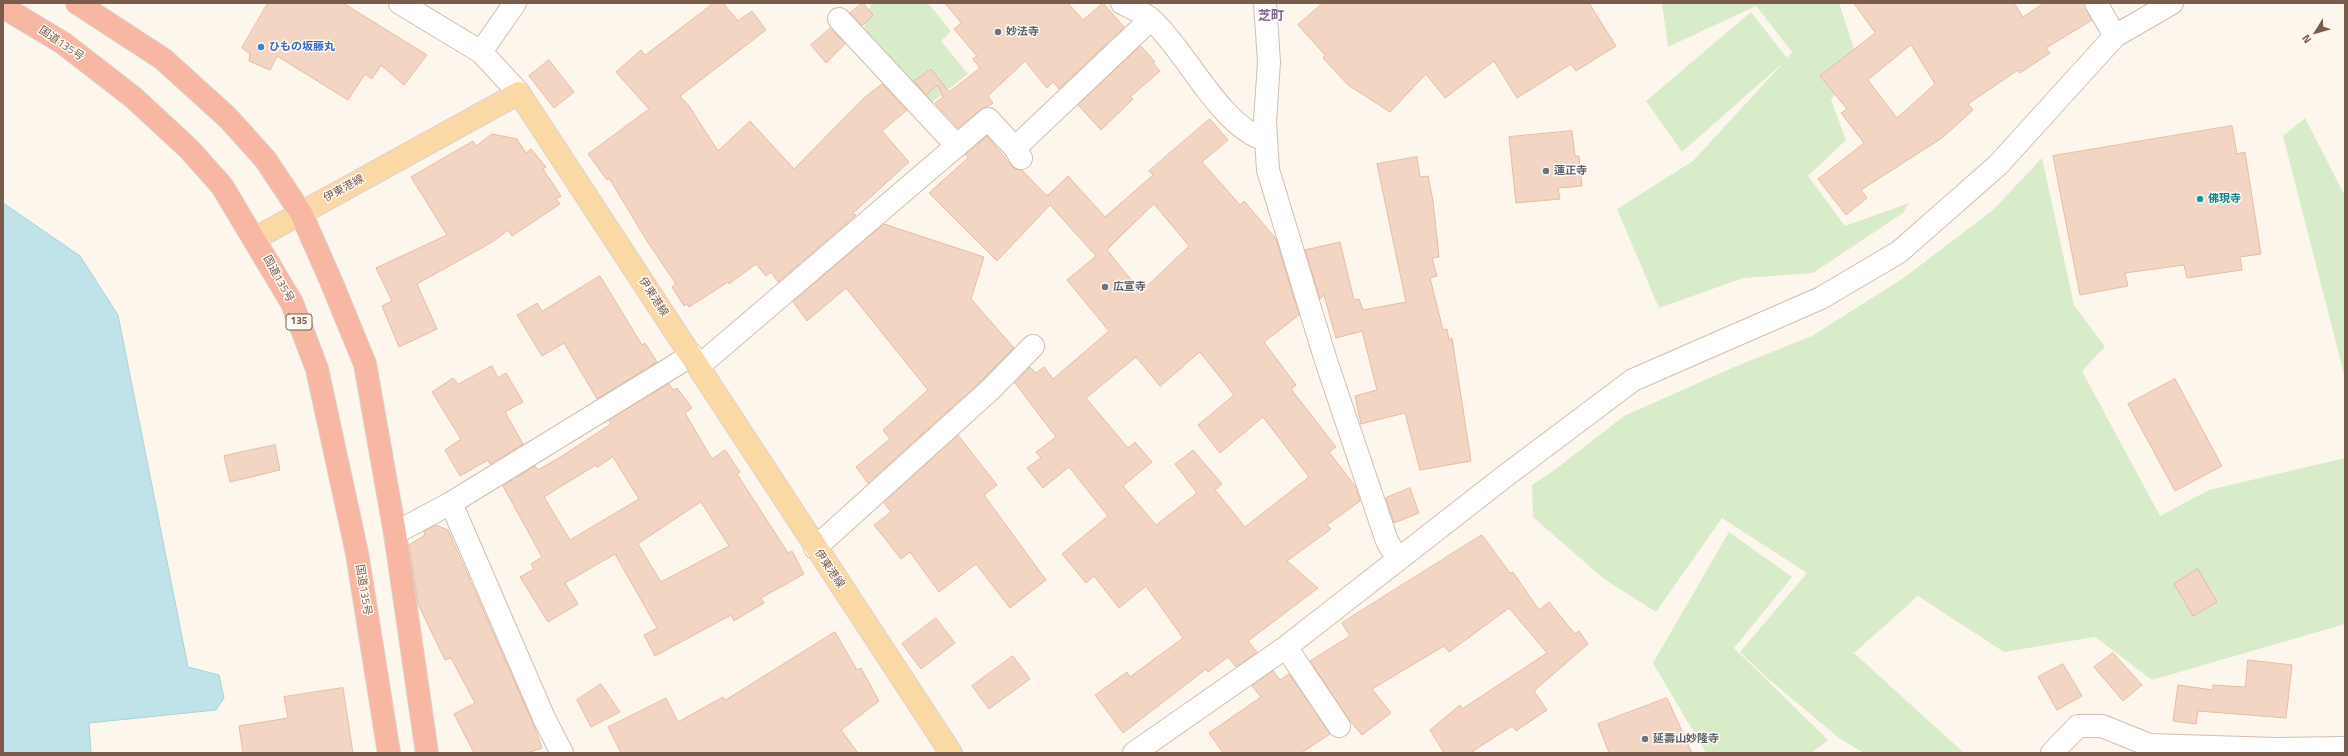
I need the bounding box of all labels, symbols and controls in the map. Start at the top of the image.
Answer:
district label: 芝町 [1258,9,1284,25]
north arrow [2296,12,2336,52]
street label: 国道135号 [36,24,86,64]
place label: 妙法寺 [1006,25,1039,39]
marker: 妙法寺 [993,27,1003,37]
text: N [2298,31,2315,47]
place label: ひもの坂藤丸 [269,40,335,54]
marker: ひもの坂藤丸 [256,42,266,52]
place label: 蓮正寺 [1554,164,1587,178]
marker: 蓮正寺 [1541,166,1551,176]
street label: 伊東港線 [322,173,366,205]
place label: 佛現寺 [2208,192,2241,206]
marker: 佛現寺 [2195,194,2205,204]
street label: 国道135号 [260,253,296,305]
street label: 伊東港線 [635,275,671,319]
place label: 広宣寺 [1113,280,1146,294]
marker: 広宣寺 [1100,282,1110,292]
road number: 135 [286,314,312,330]
street label: 伊東港線 [811,547,847,591]
street label: 国道135号 [352,564,374,616]
place label: 延壽山妙隆寺 [1653,732,1719,746]
marker: 延壽山妙隆寺 [1640,734,1650,744]

